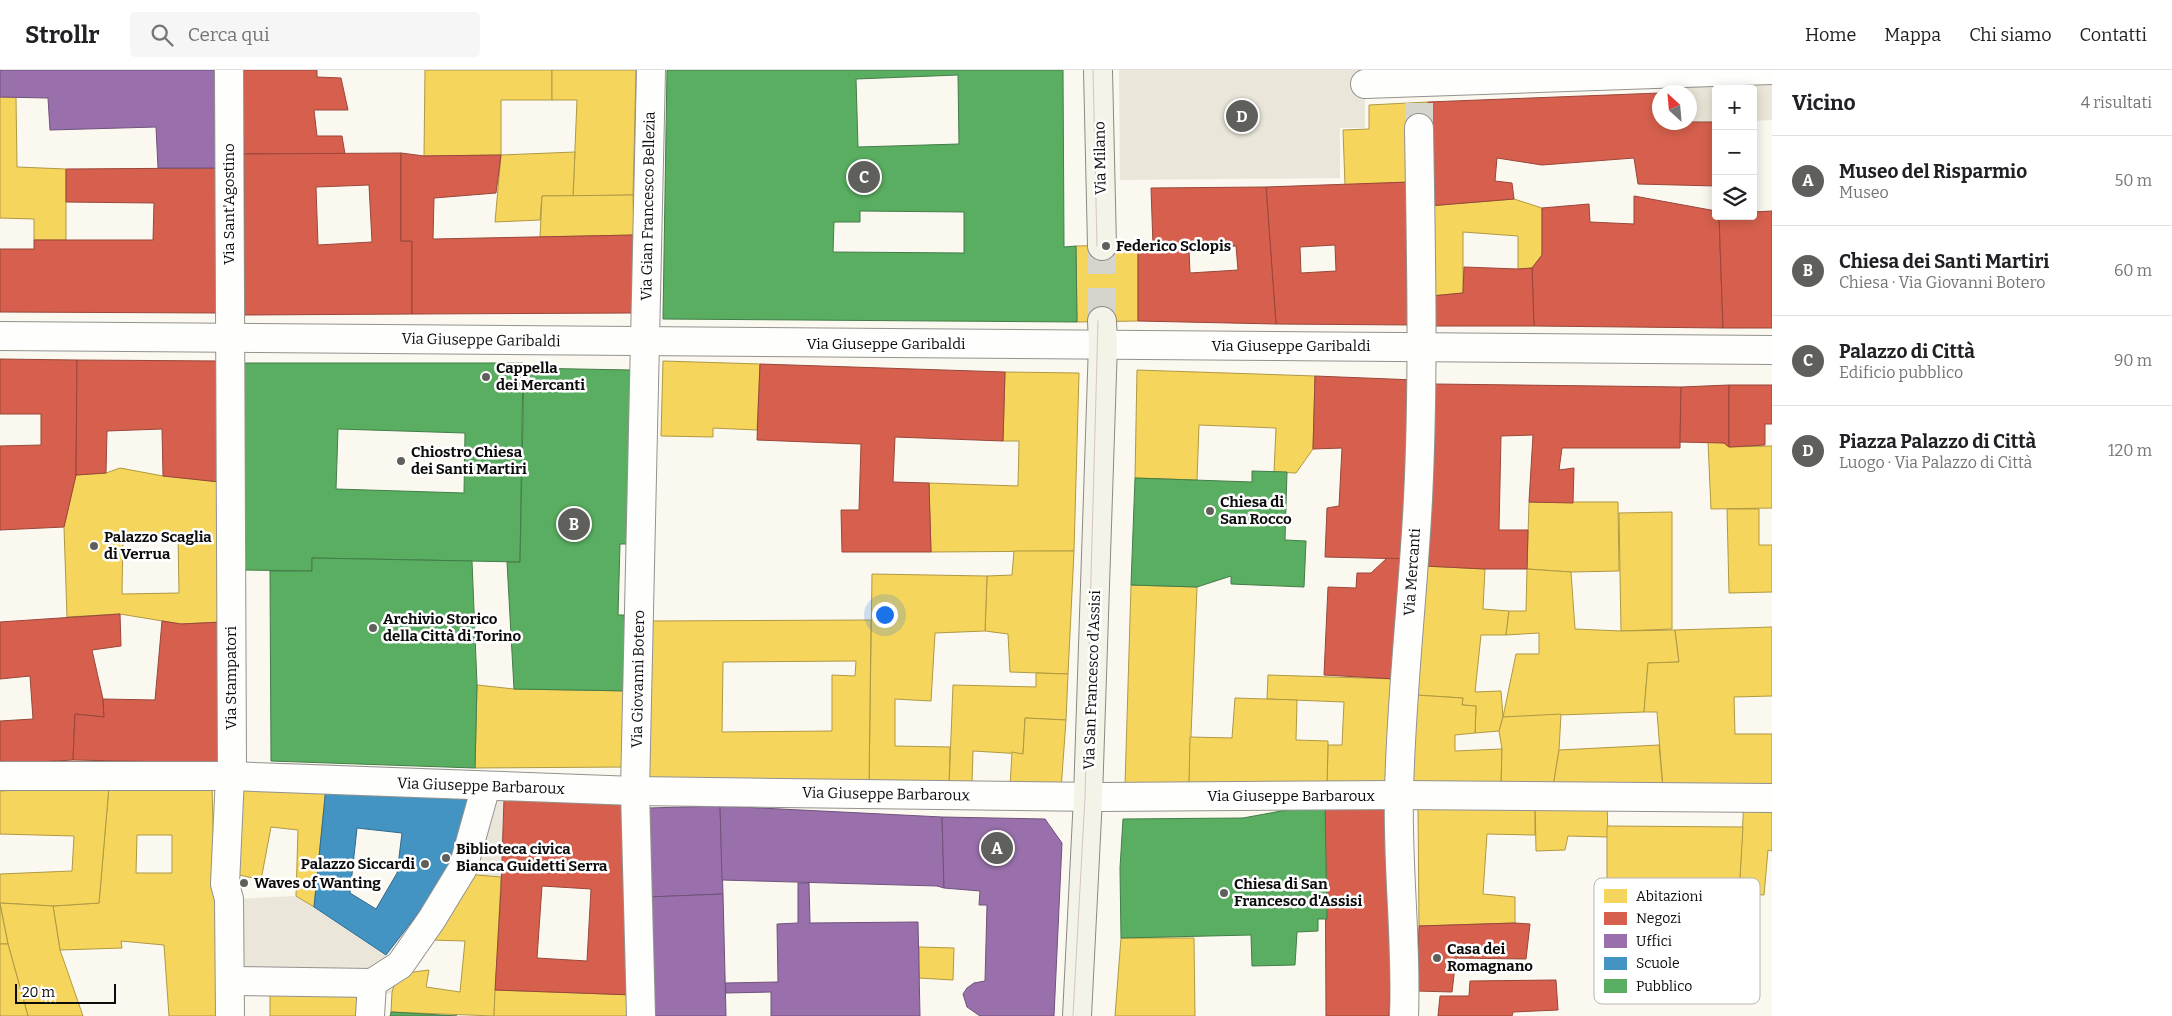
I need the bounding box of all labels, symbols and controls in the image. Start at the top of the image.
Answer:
search box [130,12,480,57]
text: Strollr [25,21,100,49]
icon: search [148,21,176,49]
text: Cerca qui [188,23,270,46]
text: Home [1805,24,1856,46]
text: Mappa [1884,24,1941,46]
text: Chi siamo [1969,24,2052,46]
text: Contatti [2080,24,2147,46]
north arrow [1652,85,1697,130]
map controls [1712,85,1757,220]
button: + [1712,85,1757,130]
text: Vicino [1792,90,1856,116]
text: 4 risultati [2081,93,2152,112]
pin: D [1226,97,1258,135]
street label: Via Gian Francesco Bellezia [637,111,659,301]
street label: Via Milano [1090,121,1110,195]
button: − [1712,130,1757,175]
street label: Via Sant'Agostino [220,143,238,265]
pin: C [848,158,880,196]
text: Museo del Risparmio [1839,160,2027,183]
text: A [1802,171,1814,190]
text: 50 m [2115,171,2152,190]
button: layers [1712,175,1757,220]
text: Museo [1839,183,1889,202]
place label: Federico Sclopis [1116,237,1231,255]
marker: Federico Sclopis [1100,240,1112,252]
text: Chiesa dei Santi Martiri [1839,250,2049,273]
text: B [1803,261,1813,280]
text: 60 m [2114,261,2152,280]
text: Chiesa · Via Giovanni Botero [1839,273,2046,292]
street label: Via Giuseppe Garibaldi [401,330,561,350]
street label: Via Giuseppe Garibaldi [806,335,966,353]
street label: Via Giuseppe Garibaldi [1211,337,1371,355]
text: Palazzo di Città [1839,340,1975,363]
text: C [1803,351,1813,370]
text: 90 m [2114,351,2152,370]
place label: Cappella dei Mercanti [496,359,585,394]
text: Edificio pubblico [1839,363,1963,382]
marker: Cappella dei Mercanti [480,371,492,383]
text: Piazza Palazzo di Città [1839,430,2036,453]
text: D [1802,441,1814,460]
text: 120 m [2108,441,2152,460]
place label: Chiostro Chiesa dei Santi Martiri [411,443,527,478]
text: Luogo · Via Palazzo di Città [1839,453,2032,472]
marker: Chiostro Chiesa dei Santi Martiri [395,455,407,467]
place label: Chiesa di San Rocco [1220,493,1292,528]
pin: B [558,505,590,543]
marker: Chiesa di San Rocco [1204,505,1216,517]
street label: Via Mercanti [1400,527,1424,616]
place label: Palazzo Scaglia di Verrua [104,528,212,563]
marker: Palazzo Scaglia di Verrua [88,540,100,552]
street label: Via San Francesco d'Assisi [1080,589,1104,770]
your location [872,602,898,628]
place label: Archivio Storico della Città di Torino [383,610,522,645]
street label: Via Giovanni Botero [628,610,648,748]
marker: Archivio Storico della Città di Torino [367,622,379,634]
street label: Via Stampatori [222,626,240,730]
street label: Via Giuseppe Barbaroux [397,774,566,798]
street label: Via Giuseppe Barbaroux [802,784,971,804]
street label: Via Giuseppe Barbaroux [1207,787,1376,805]
pin: A [981,829,1013,867]
place label: Biblioteca civica Bianca Guidetti Serra [456,840,608,875]
marker: Biblioteca civica Bianca Guidetti Serra [440,852,452,864]
place label: Palazzo Siccardi [301,855,415,873]
marker: Palazzo Siccardi [419,858,431,870]
place label: Waves of Wanting [254,874,381,892]
place label: Chiesa di San Francesco d'Assisi [1234,875,1362,910]
marker: Waves of Wanting [238,877,250,889]
legend [1594,878,1760,1004]
marker: Chiesa di San Francesco d'Assisi [1218,887,1230,899]
text: Abitazioni [1636,888,1703,905]
text: Negozi [1636,910,1681,927]
text: Uffici [1636,933,1672,950]
place label: Casa dei Romagnano [1447,940,1533,975]
marker: Casa dei Romagnano [1431,952,1443,964]
text: Scuole [1636,955,1680,972]
text: Pubblico [1636,978,1692,995]
scale bar [15,981,116,1004]
text: 20 m [22,984,55,1001]

